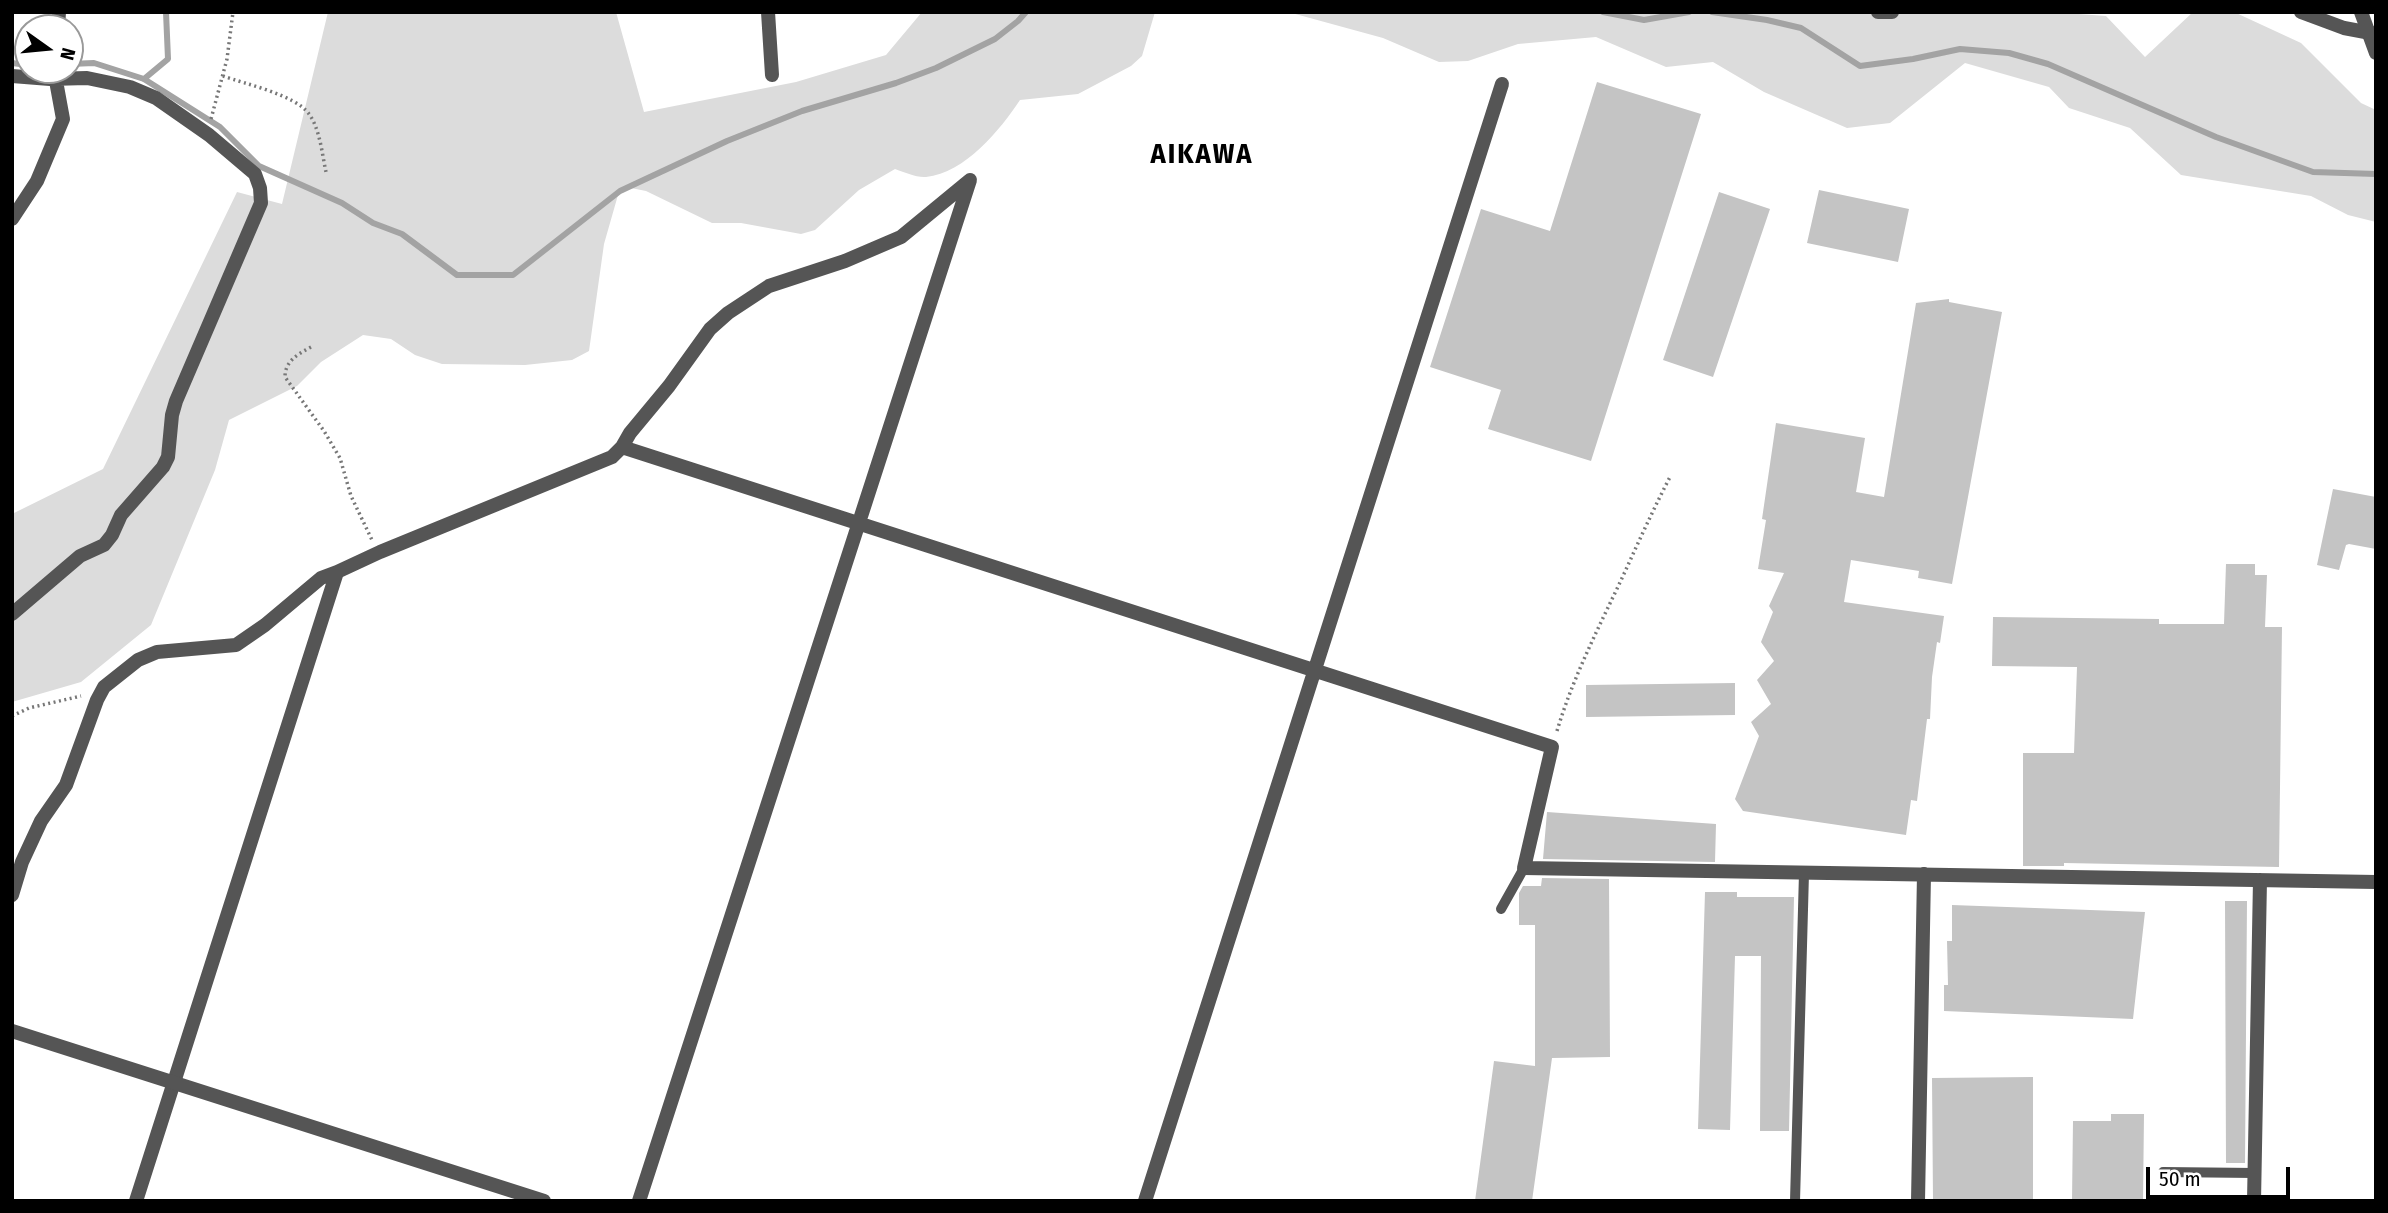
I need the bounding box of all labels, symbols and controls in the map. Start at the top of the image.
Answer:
north arrow [14,14,84,84]
text: N [55,46,80,63]
district label: AIKAWA [1151,138,1253,172]
scale bar [2150,1154,2294,1198]
text: 50 m [2159,1166,2201,1192]

